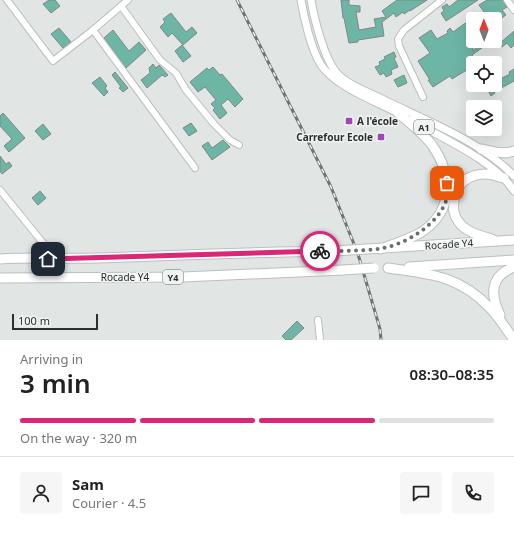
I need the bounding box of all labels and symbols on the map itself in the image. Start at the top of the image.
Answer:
north arrow [466,12,502,48]
place label: A l'école [357,114,398,128]
marker: A l'école [344,116,354,126]
road number: A1 [414,120,434,134]
place label: Carrefour Ecole [296,130,373,144]
marker: Carrefour Ecole [376,132,386,142]
pin [430,166,464,200]
courier [300,231,340,271]
street label: Rocade Y4 [424,235,474,253]
pin [31,242,65,276]
street label: Rocade Y4 [101,270,150,284]
road number: Y4 [163,270,183,284]
scale bar [12,312,98,331]

